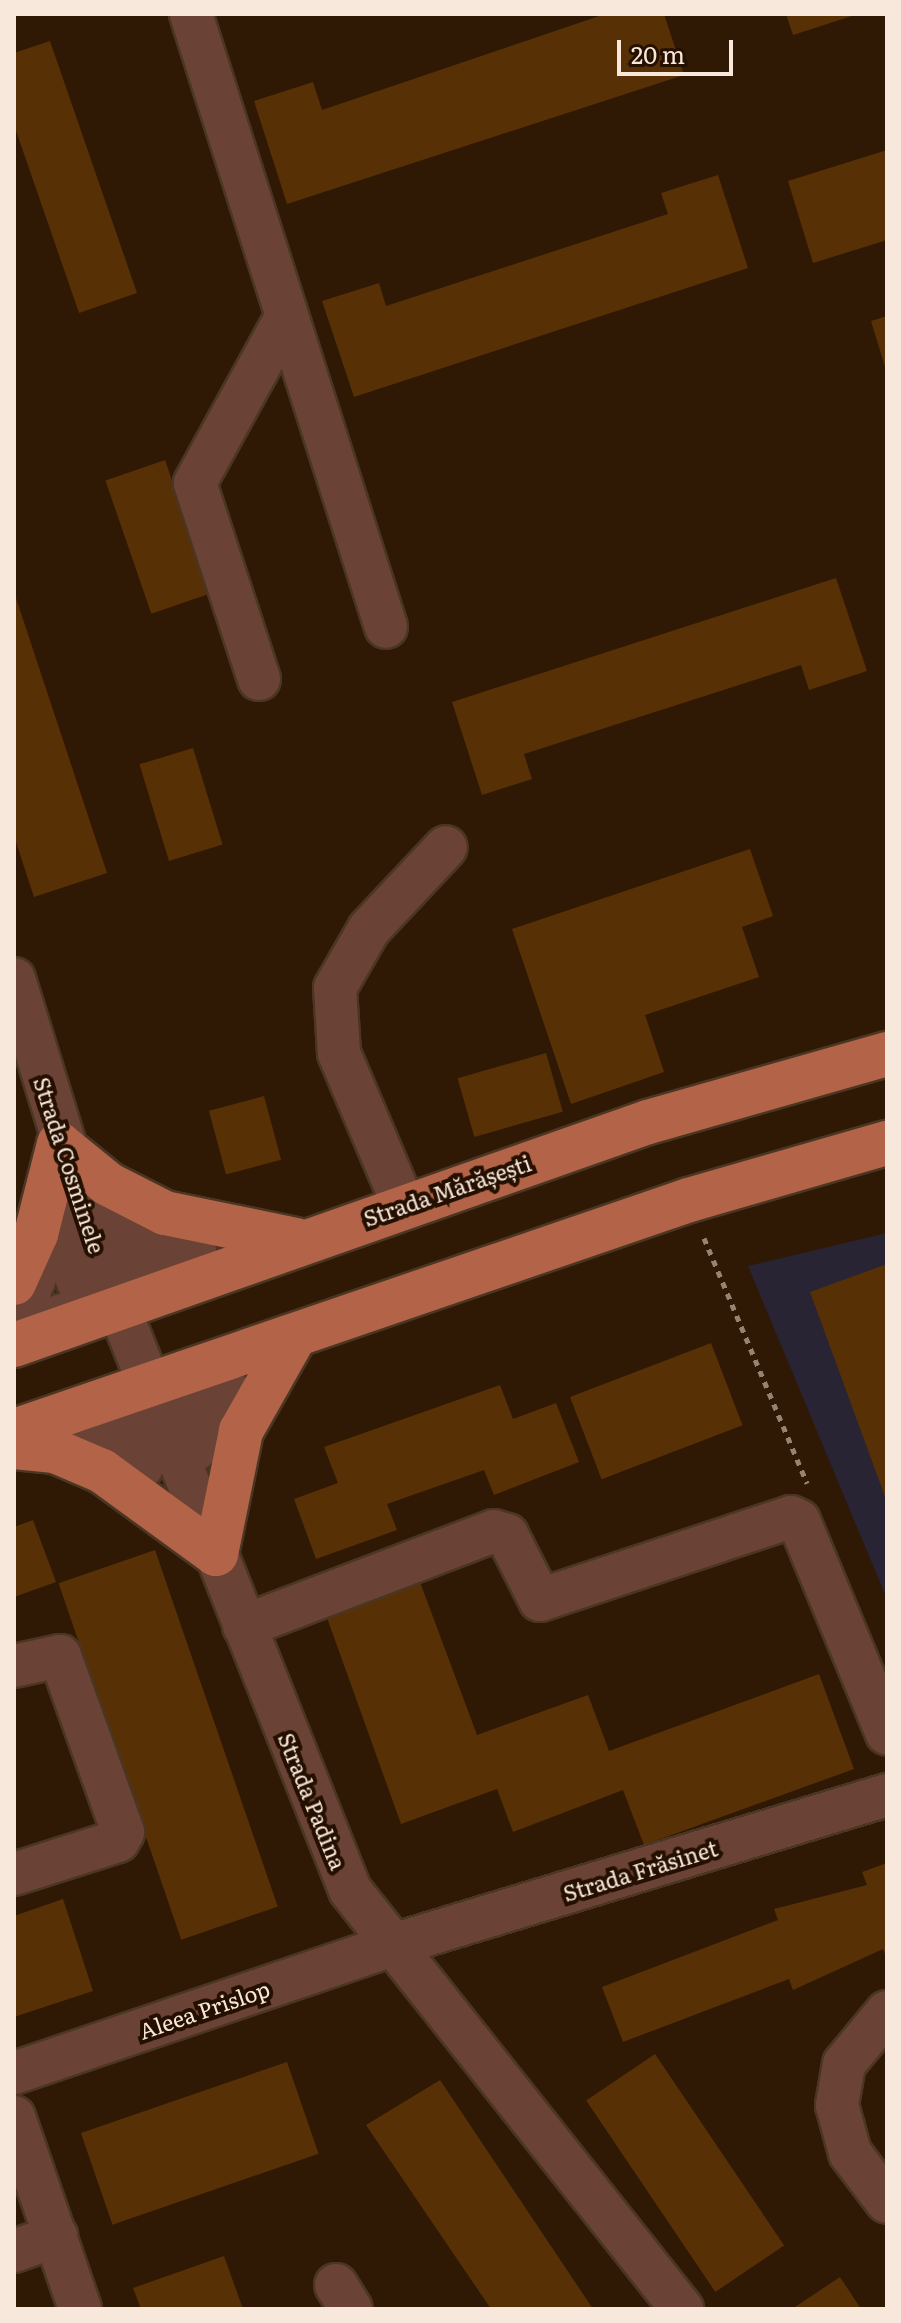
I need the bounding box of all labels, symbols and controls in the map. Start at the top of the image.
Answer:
scale bar [621,24,737,74]
text: 20 m [631,36,685,71]
street label: Strada Cosminele [29,1073,111,1257]
street label: Strada Mărășești [360,1149,534,1231]
street label: Strada Padina [274,1729,352,1873]
street label: Strada Frăsinet [560,1834,720,1906]
street label: Aleea Prislop [135,1974,273,2044]

